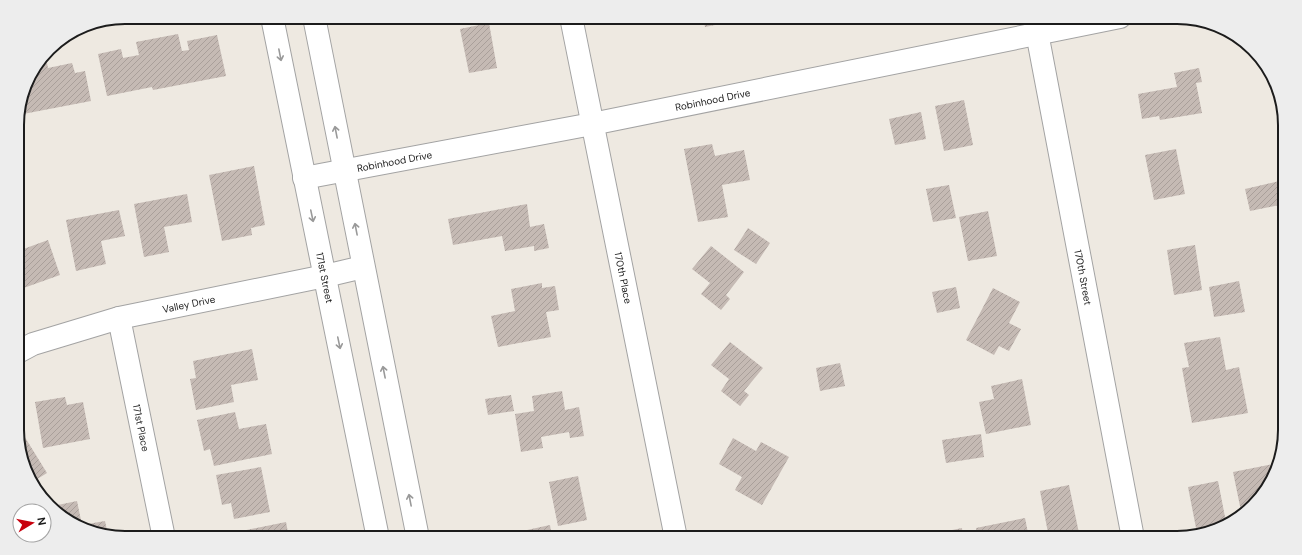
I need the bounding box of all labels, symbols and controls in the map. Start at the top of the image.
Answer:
one-way arrow [276,48,284,61]
street label: Robinhood Drive [674,86,752,114]
one-way arrow [332,125,340,138]
street label: Robinhood Drive [356,148,433,174]
one-way arrow [309,209,317,222]
one-way arrow [351,223,359,236]
street label: 170th Street [1072,249,1095,306]
street label: 171st Street [314,251,337,304]
street label: 170th Place [612,251,635,305]
street label: Valley Drive [161,292,217,315]
one-way arrow [335,336,343,349]
one-way arrow [380,366,388,379]
street label: 171st Place [130,403,153,453]
one-way arrow [406,494,414,507]
north arrow [12,503,52,543]
text: N [34,516,49,526]

